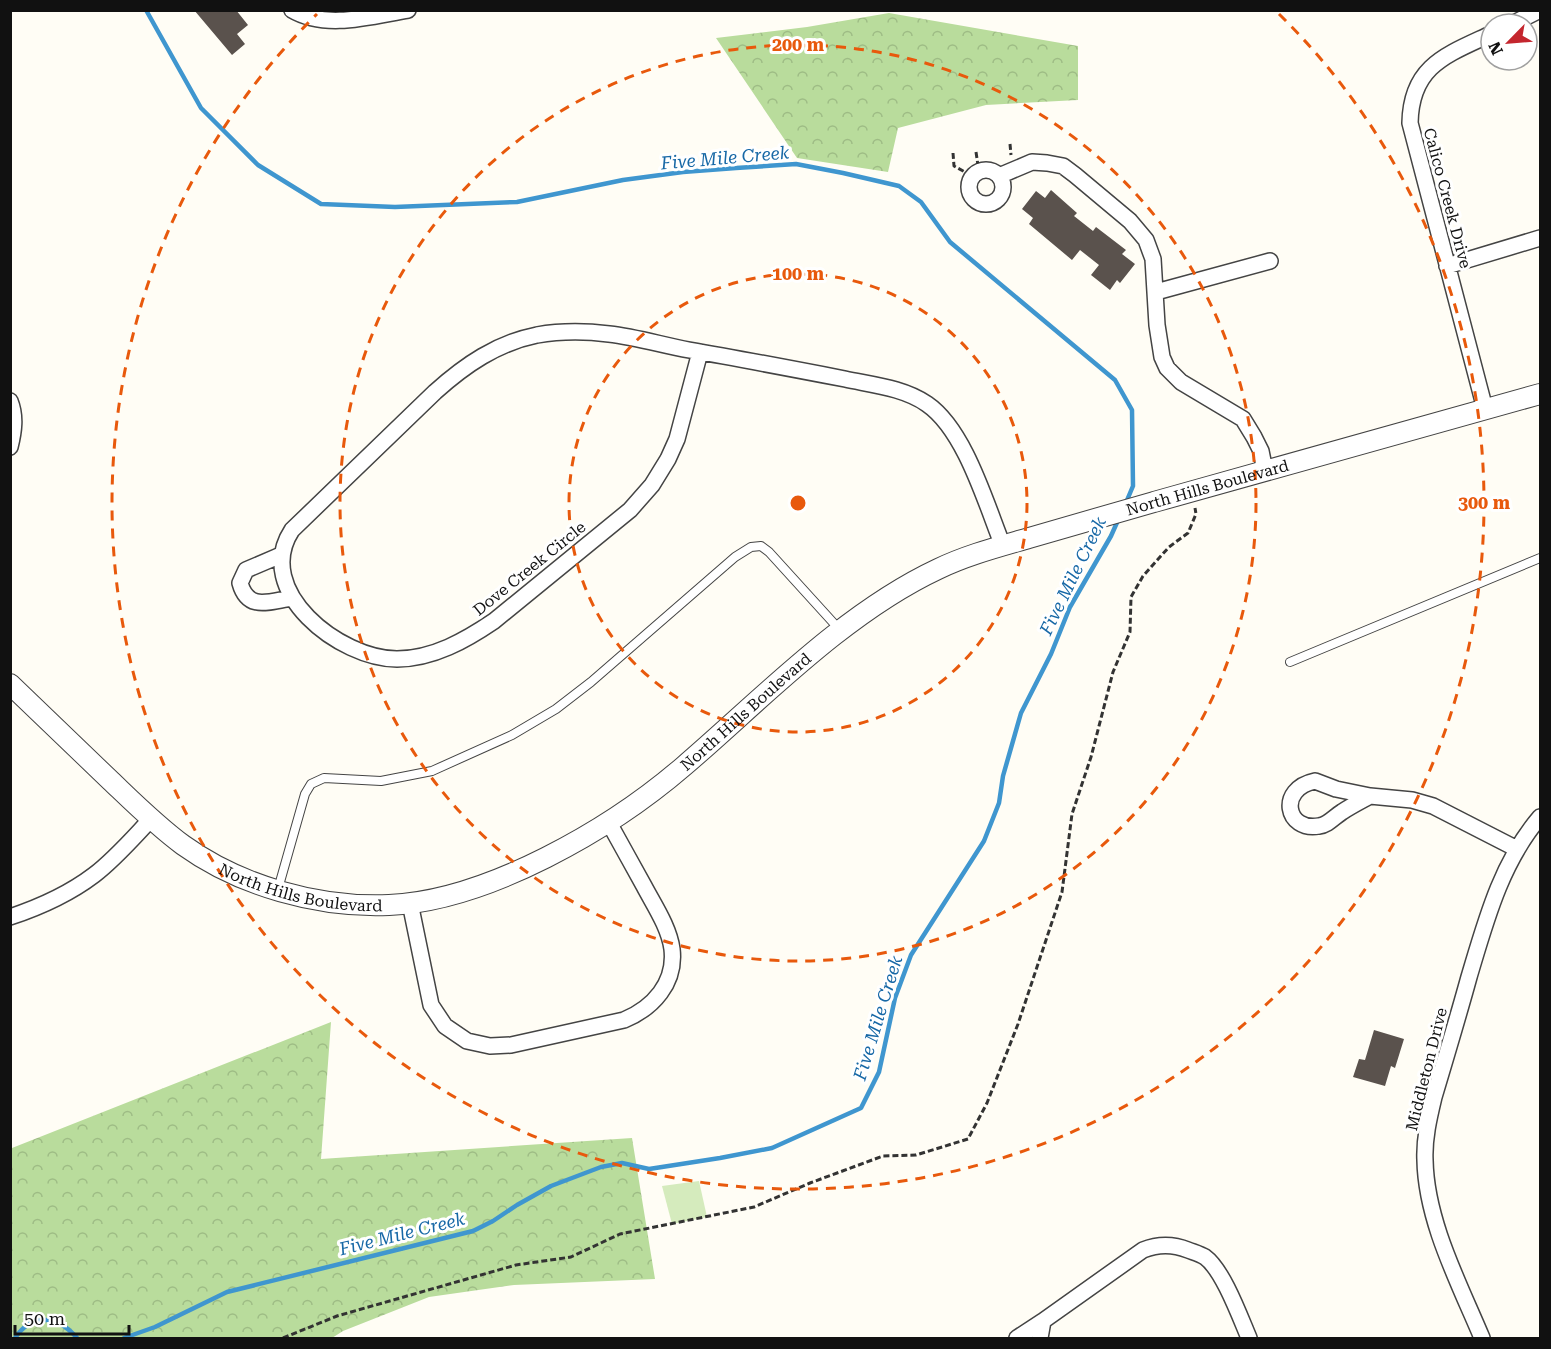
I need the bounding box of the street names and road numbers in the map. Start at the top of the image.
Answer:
street label: Calico Creek Drive [1420,126,1475,271]
street label: North Hills Boulevard [1124,456,1291,520]
street label: Dove Creek Circle [469,517,590,620]
street label: North Hills Boulevard [677,649,815,775]
street label: North Hills Boulevard [216,860,383,915]
street label: Middleton Drive [1402,1005,1451,1133]

